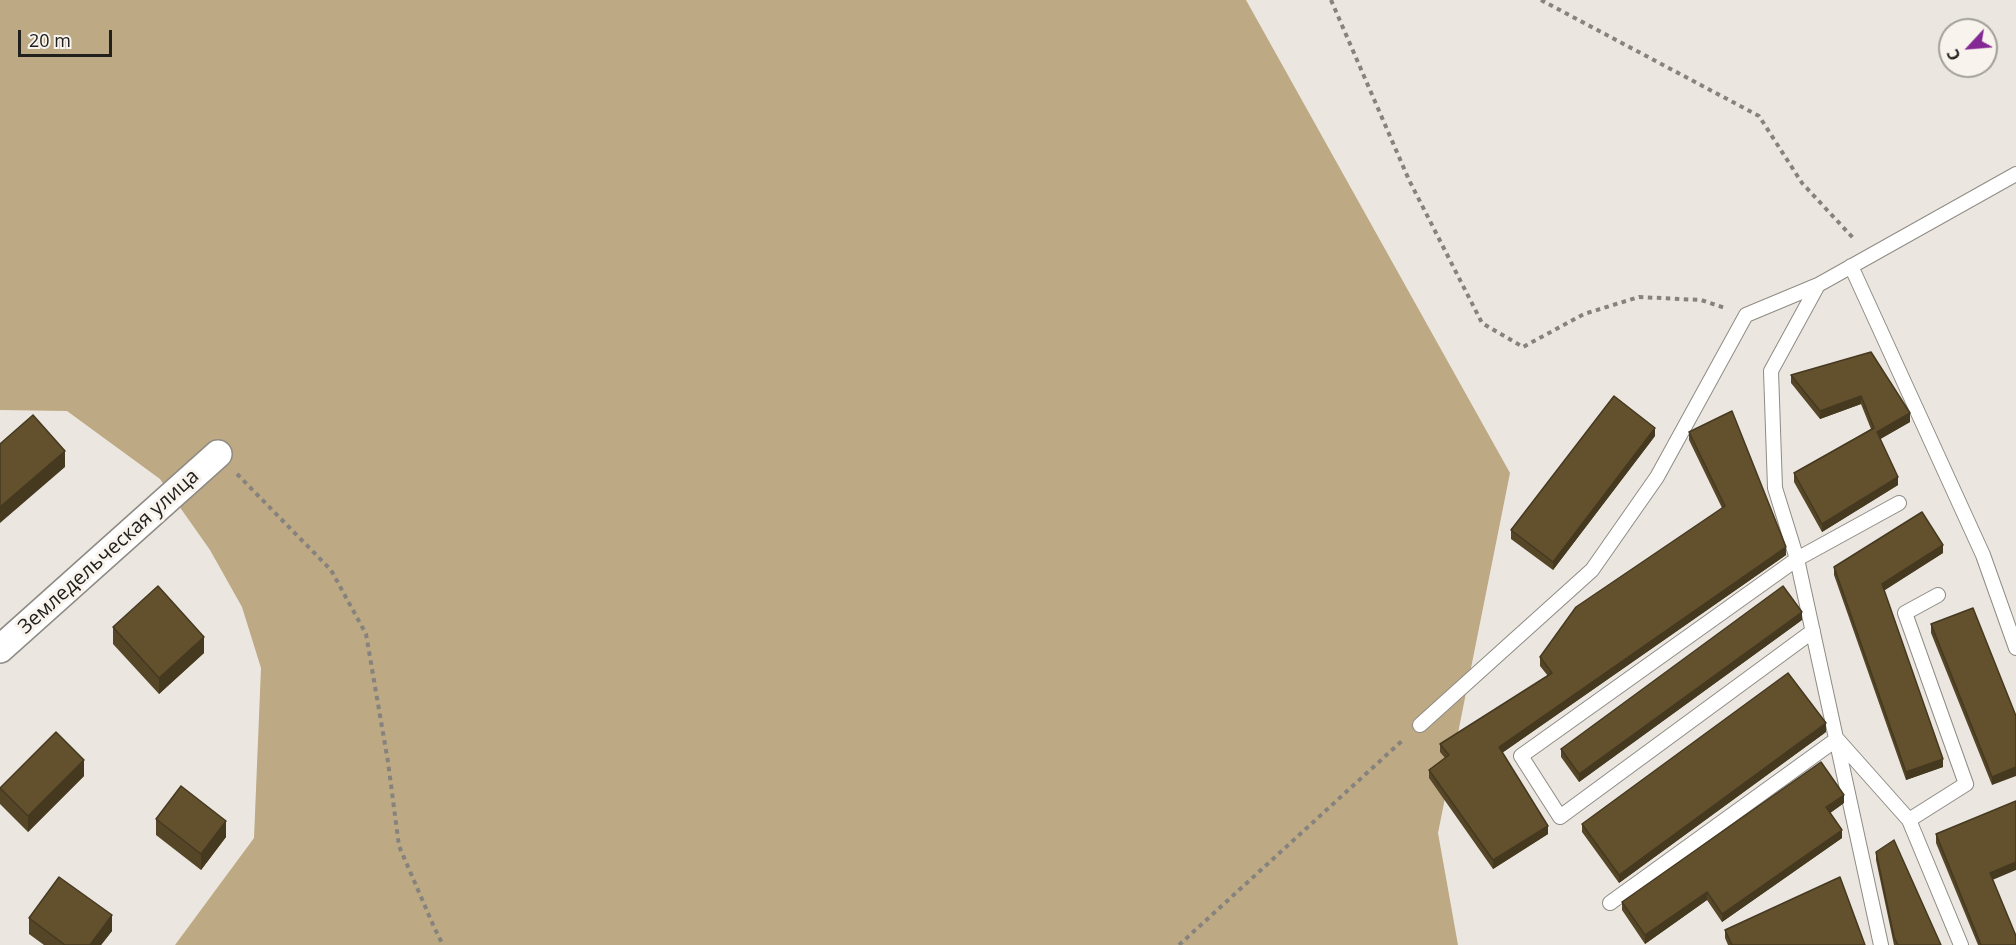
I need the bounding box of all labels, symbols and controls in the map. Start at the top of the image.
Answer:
scale bar [21,18,116,56]
north arrow [1938,18,1998,78]
text: 20 m [29,28,71,52]
text: С [1941,46,1966,64]
street label: Земледельческая улица [14,465,204,639]

